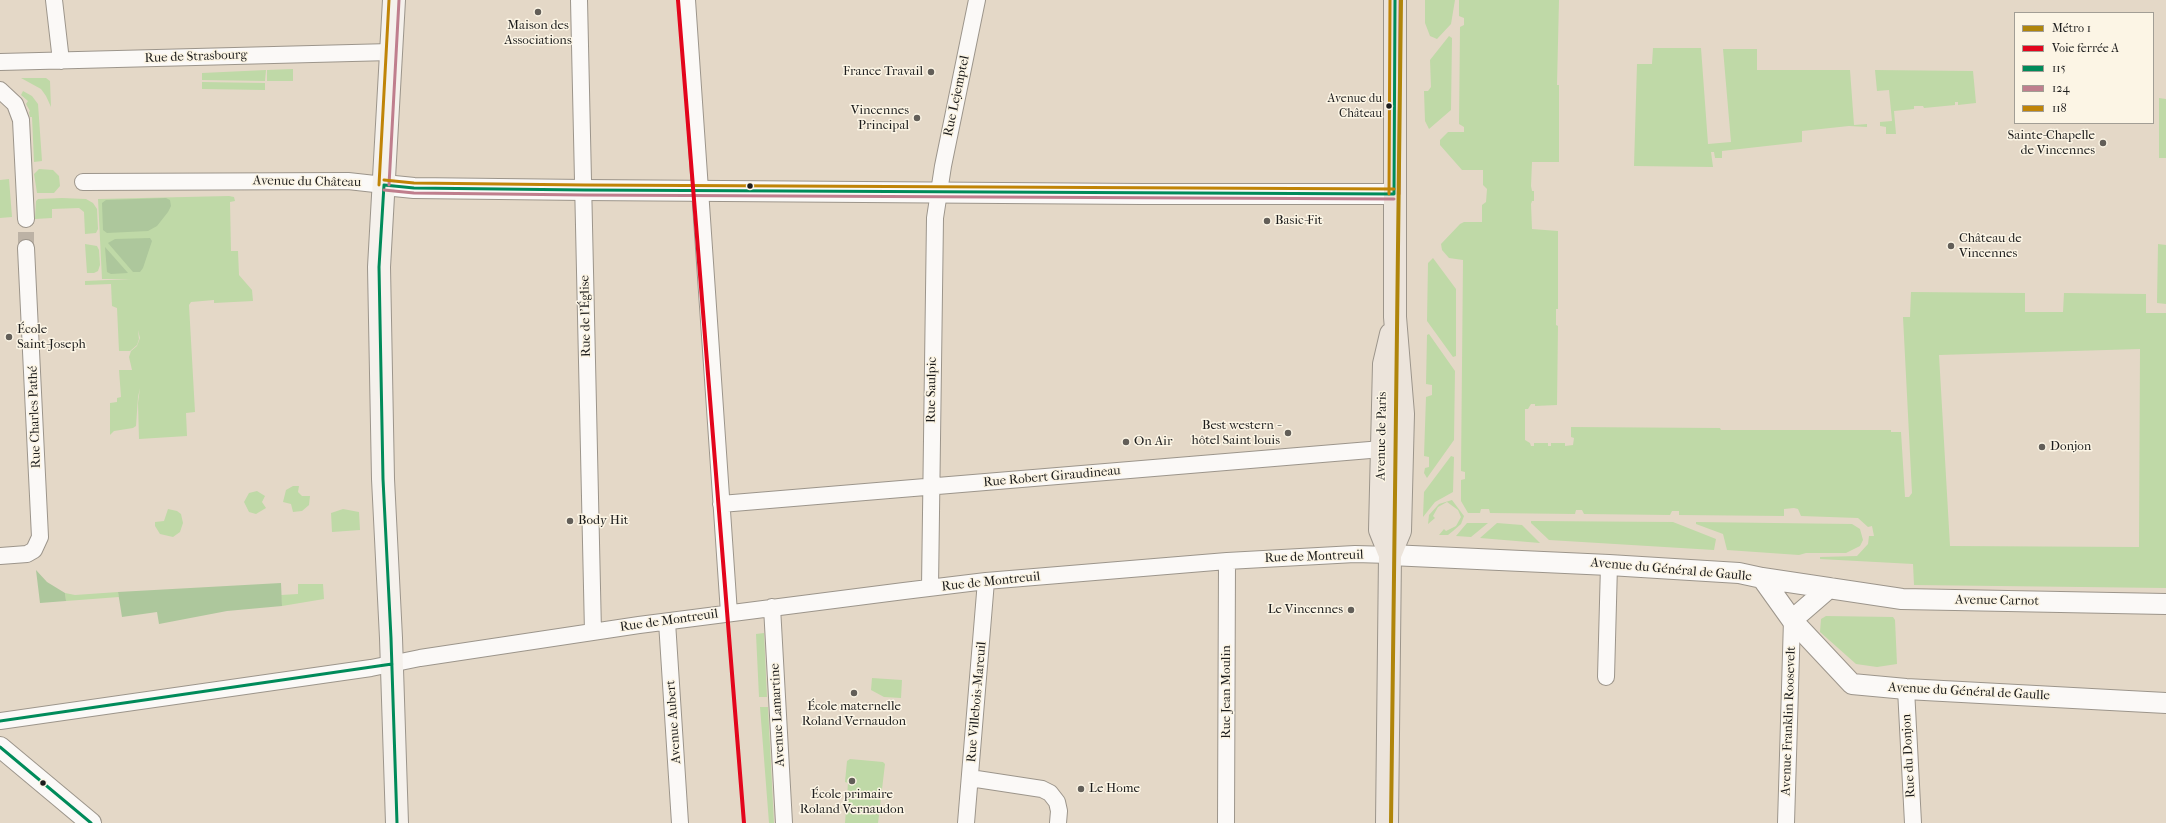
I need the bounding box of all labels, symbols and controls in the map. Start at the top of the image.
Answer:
marker: Maison des Associations [533,7,543,17]
legend [2014,12,2154,124]
place label: Maison des Associations [504,18,572,49]
text: Métro 1 [2052,21,2091,35]
text: Voie ferrée A [2052,41,2119,55]
street label: Rue de Strasbourg [144,47,248,67]
street label: Rue Lejemptel [941,54,973,138]
text: 115 [2052,61,2066,75]
place label: France Travail [843,64,923,80]
marker: France Travail [926,67,936,77]
text: 124 [2052,81,2070,95]
place label: Avenue du Château [1327,92,1382,120]
marker: Avenue du Château [1384,101,1394,111]
text: 118 [2052,101,2067,115]
place label: Vincennes Principal [851,103,909,134]
marker: Vincennes Principal [912,113,922,123]
place label: Sainte-Chapelle de Vincennes [2008,128,2095,159]
marker: Sainte-Chapelle de Vincennes [2098,138,2108,148]
street label: Avenue du Château [253,173,361,191]
unlabelled marker [745,181,755,191]
place label: Basic-Fit [1275,213,1322,229]
marker: Basic-Fit [1262,216,1272,226]
place label: Château de Vincennes [1959,231,2022,262]
marker: Château de Vincennes [1946,241,1956,251]
street label: Rue de l'Église [577,275,595,357]
place label: École Saint-Joseph [17,322,86,353]
marker: École Saint-Joseph [4,332,14,342]
street label: Rue Saulpic [924,357,940,423]
street label: Rue Charles Pathé [25,365,45,469]
street label: Avenue de Paris [1373,391,1391,481]
place label: Best western - hôtel Saint louis [1191,418,1280,449]
marker: Best western - hôtel Saint louis [1283,428,1293,438]
place label: On Air [1134,434,1172,450]
marker: On Air [1121,437,1131,447]
place label: Donjon [2050,439,2091,455]
marker: Donjon [2037,442,2047,452]
street label: Rue Robert Giraudineau [983,463,1121,491]
place label: Body Hit [578,513,628,529]
marker: Body Hit [565,516,575,526]
street label: Rue de Montreuil [1264,547,1364,567]
street label: Avenue du Général de Gaulle [1590,555,1752,585]
street label: Rue de Montreuil [941,569,1041,595]
street label: Avenue Carnot [1955,592,2039,610]
place label: Le Vincennes [1268,602,1343,618]
marker: Le Vincennes [1346,605,1356,615]
street label: Rue de Montreuil [619,606,719,636]
street label: Rue Villebois-Mareuil [964,641,990,763]
street label: Rue Jean Moulin [1219,645,1235,739]
street label: Avenue Franklin Roosevelt [1779,646,1799,796]
street label: Avenue Lamartine [768,663,788,767]
street label: Avenue Aubert [663,680,685,764]
street label: Avenue du Général de Gaulle [1888,680,2050,704]
marker: École maternelle Roland Vernaudon [849,688,859,698]
place label: École maternelle Roland Vernaudon [802,699,906,730]
street label: Rue du Donjon [1899,714,1919,798]
marker: École primaire Roland Vernaudon [847,776,857,786]
unlabelled marker [38,778,48,788]
place label: Le Home [1089,781,1140,797]
marker: Le Home [1076,784,1086,794]
place label: École primaire Roland Vernaudon [800,787,904,818]

